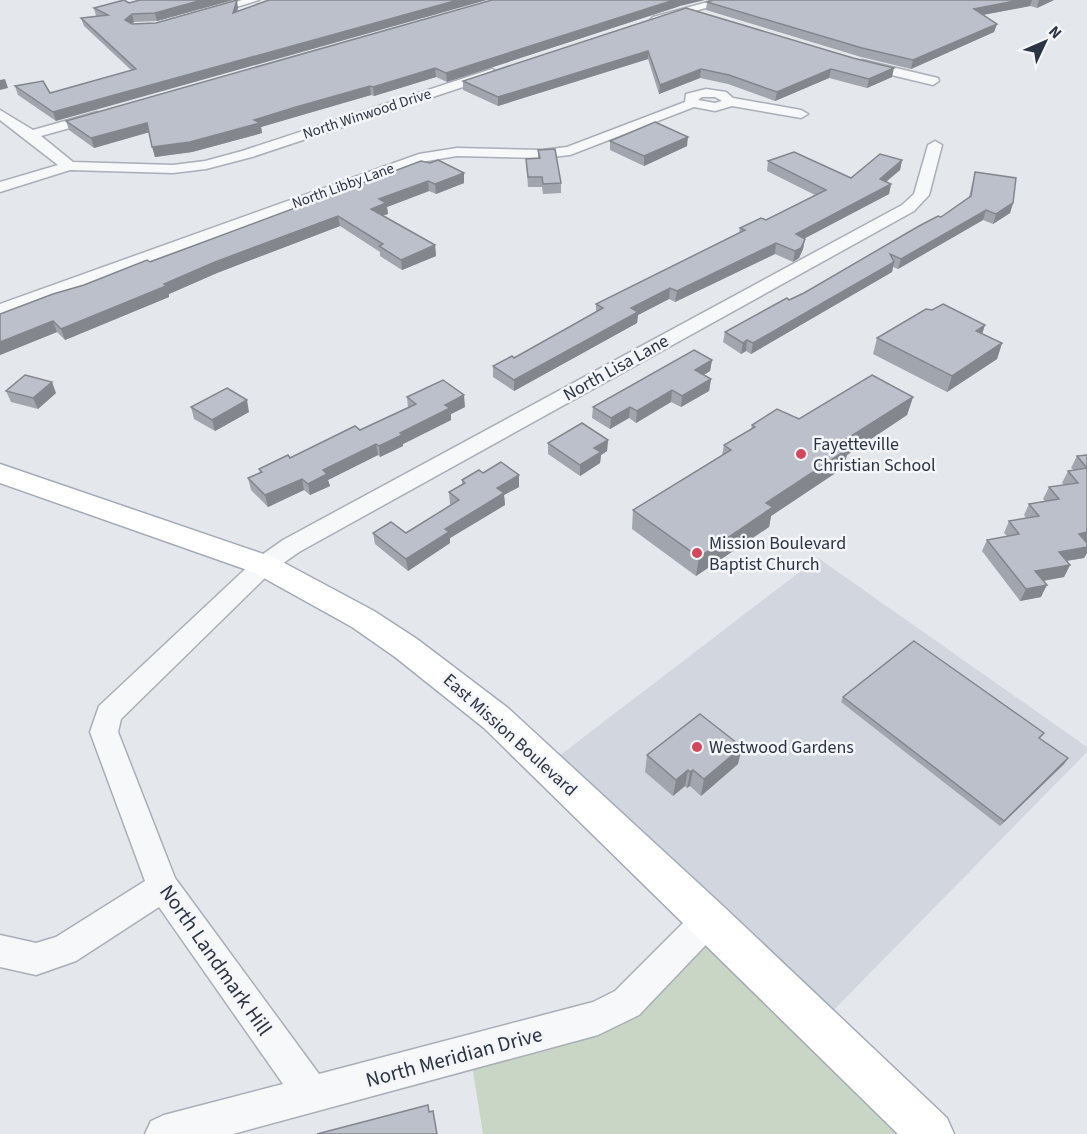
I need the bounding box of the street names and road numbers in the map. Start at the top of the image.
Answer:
street label: North Winwood Drive [300,83,434,145]
street label: North Libby Lane [289,158,397,214]
street label: North Lisa Lane [559,329,673,407]
street label: East Mission Boulevard [438,668,582,802]
street label: North Landmark Hill [153,878,279,1042]
street label: North Meridian Drive [362,1019,546,1095]

